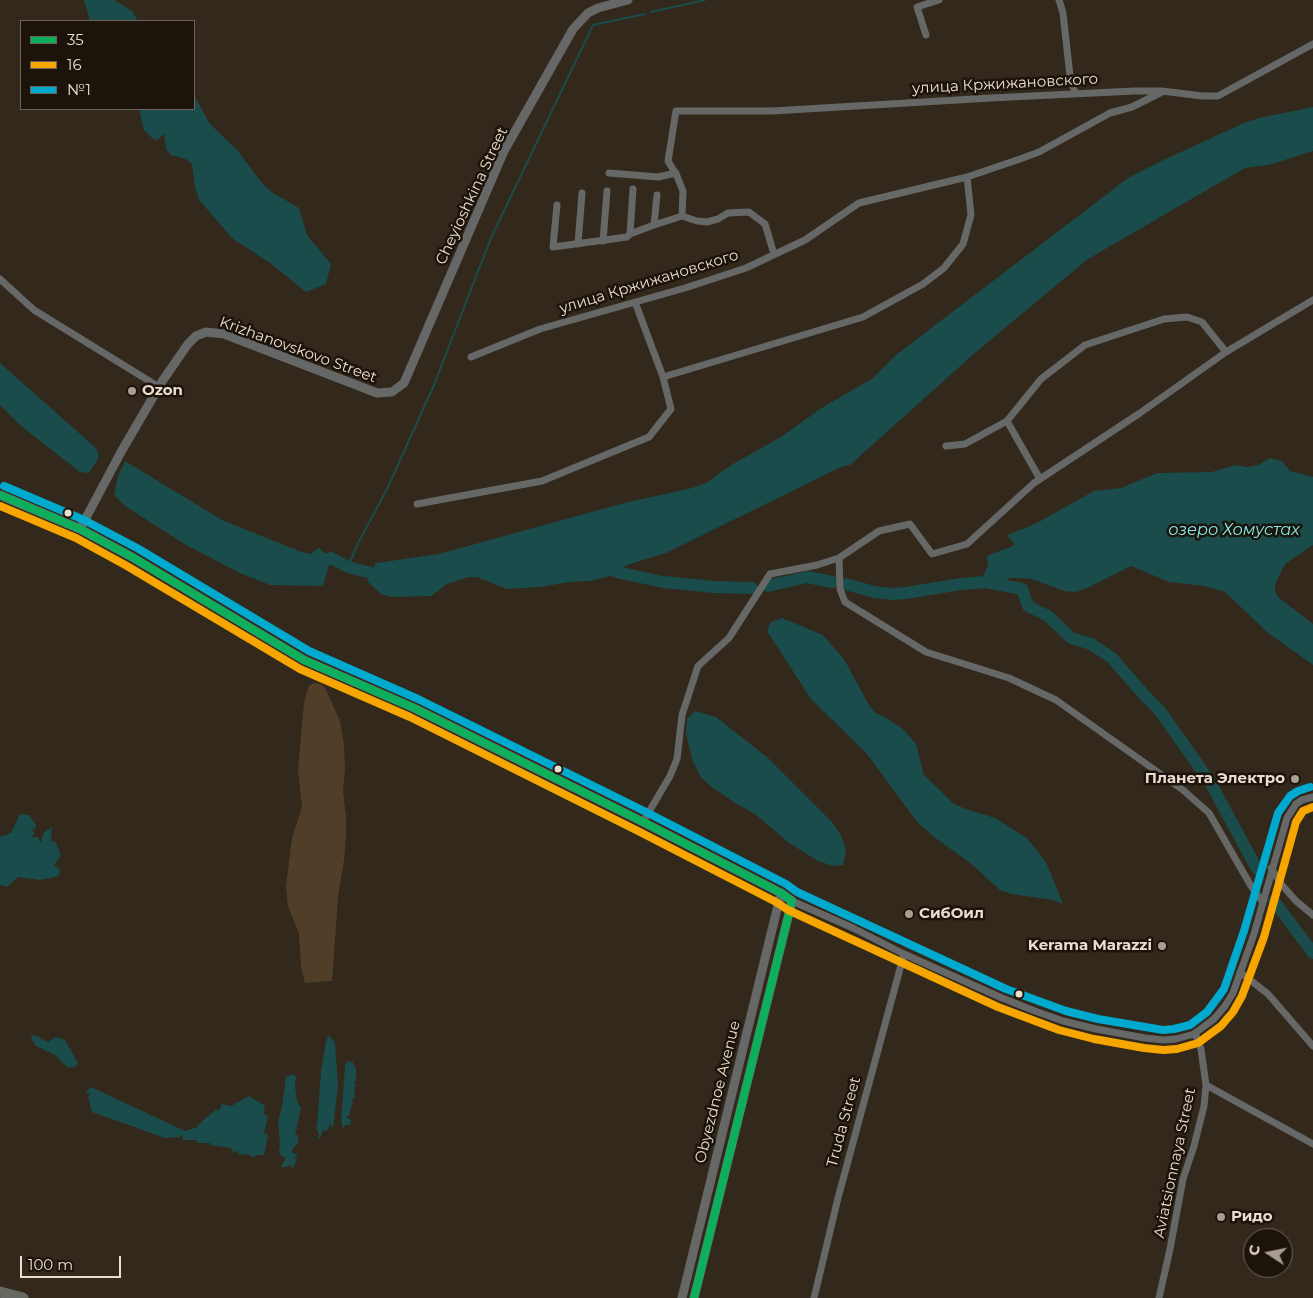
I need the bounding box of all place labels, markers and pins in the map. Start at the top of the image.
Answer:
place label: Ozon [142,382,183,400]
marker: Ozon [126,385,138,397]
unlabelled marker [63,508,73,518]
unlabelled marker [553,764,563,774]
place label: Планета Электро [1145,770,1285,788]
marker: Планета Электро [1289,773,1301,785]
place label: СибОил [919,905,984,923]
marker: СибОил [903,908,915,920]
place label: Kerama Marazzi [1028,937,1152,955]
marker: Kerama Marazzi [1156,940,1168,952]
unlabelled marker [1014,989,1024,999]
place label: Ридо [1231,1208,1273,1226]
marker: Ридо [1215,1211,1227,1223]

